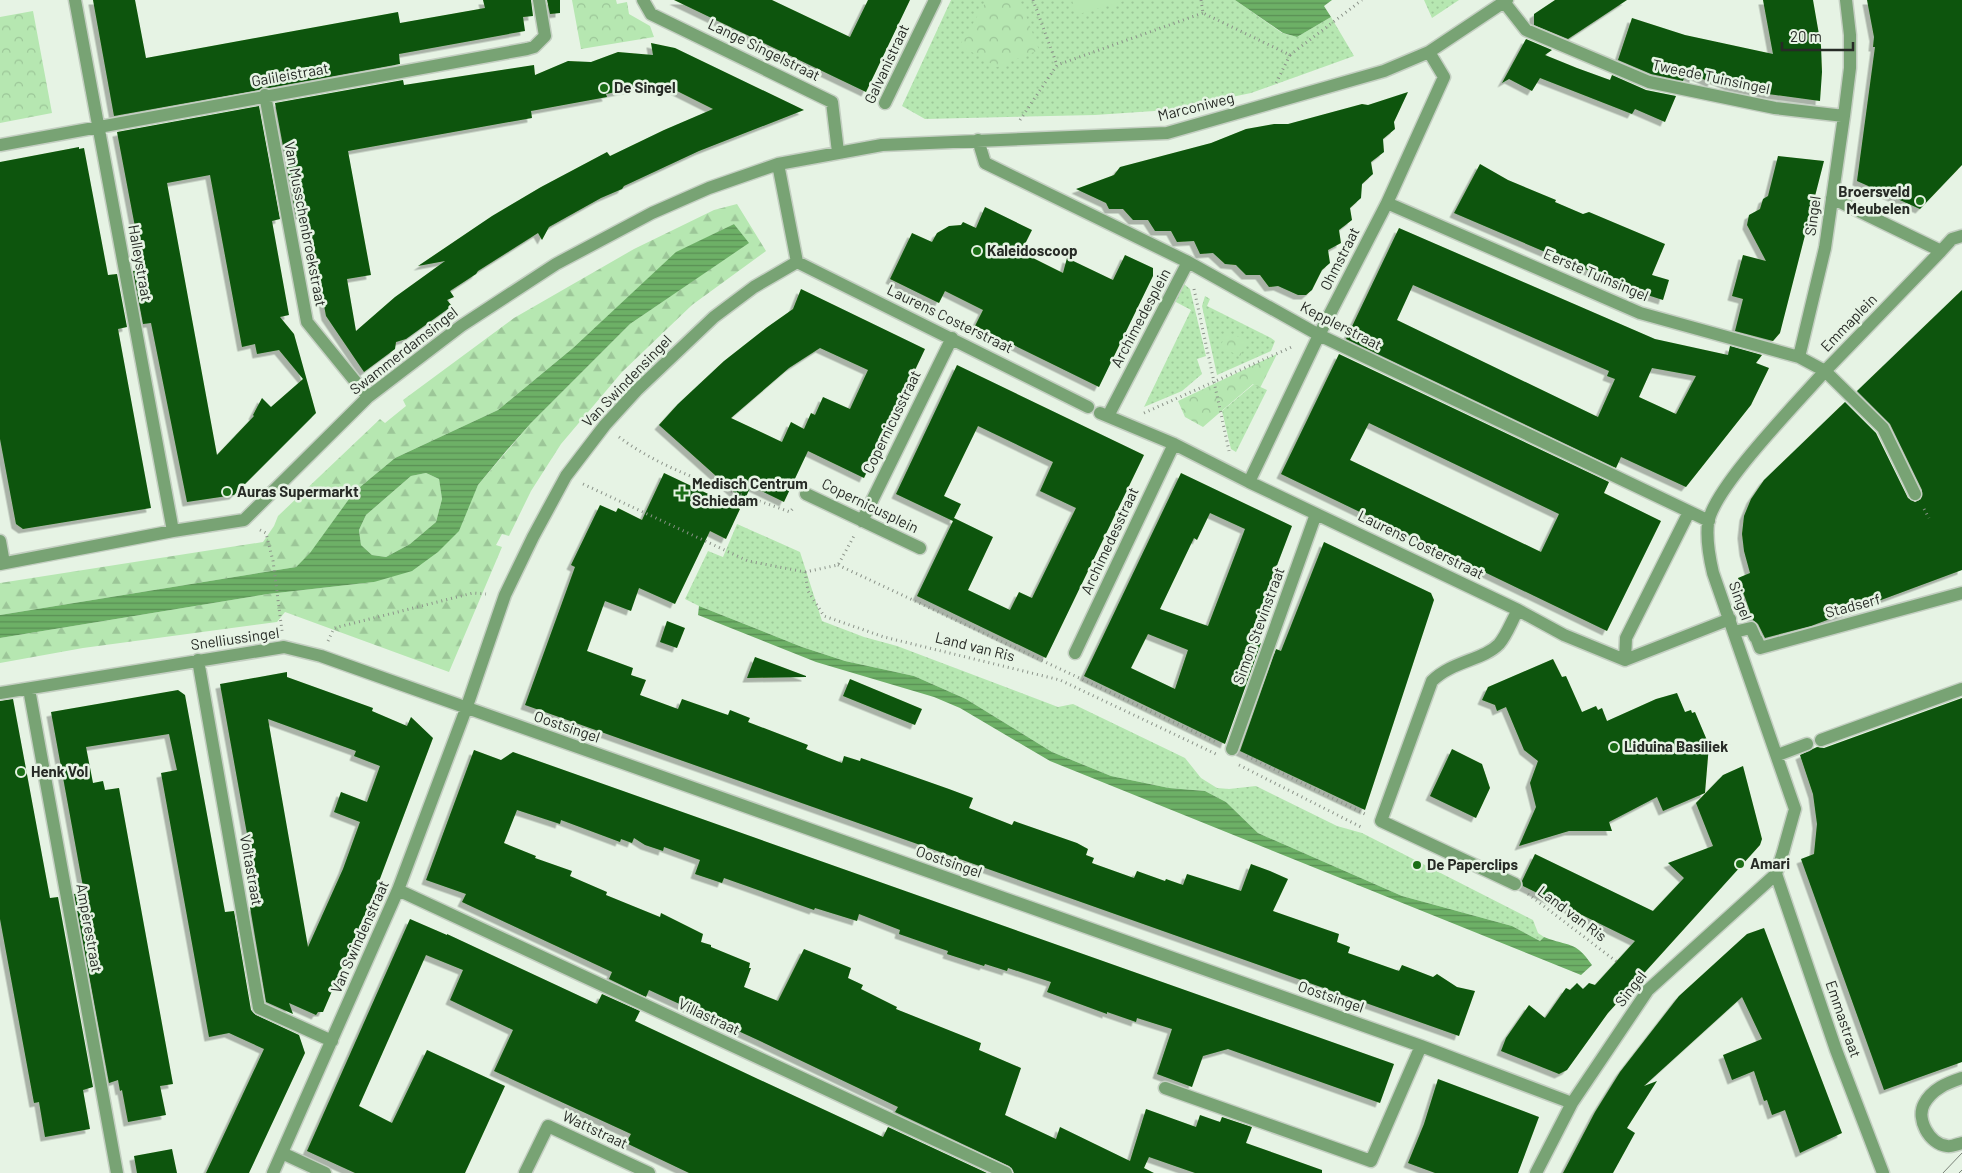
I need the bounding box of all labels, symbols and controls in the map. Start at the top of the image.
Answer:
street label: Lange Singelstraat [706,14,823,84]
scale bar [1782,20,1853,52]
street label: Galvanistraat [860,21,912,106]
text: 20 m [1790,27,1822,45]
street label: Tweede Tuinsingel [1651,55,1772,97]
street label: Galileistraat [250,58,330,90]
place label: De Singel [614,78,676,96]
marker: De Singel [598,82,610,94]
street label: Marconiweg [1156,88,1236,124]
street label: Van Musschenbroekstraat [281,140,331,308]
place label: Broersveld Meubelen [1838,182,1910,217]
street label: Singel [1800,195,1824,237]
marker: Broersveld Meubelen [1914,195,1926,207]
street label: Halleystraat [125,223,157,303]
street label: Ohmstraat [1316,224,1363,293]
place label: Kaleidoscoop [987,241,1078,259]
street label: Eerste Tuinsingel [1541,244,1652,304]
marker: Kaleidoscoop [971,245,983,257]
street label: Archimedesplein [1106,265,1174,370]
street label: Laurens Costerstraat [885,280,1016,356]
street label: Emmaplein [1816,290,1880,355]
street label: Kepplerstraat [1298,297,1385,353]
street label: Swammerdamsingel [346,302,461,398]
street label: Van Swindensingel [578,330,675,430]
street label: Copernicusstraat [858,367,924,476]
place label: Medisch Centrum Schiedam [692,474,808,509]
street label: Copernicusplein [819,474,922,536]
place label: Auras Supermarkt [237,482,359,500]
street label: Archimedesstraat [1076,484,1142,597]
marker: Auras Supermarkt [221,486,233,498]
marker: Medisch Centrum Schiedam [676,487,688,499]
street label: Laurens Costerstraat [1356,506,1487,582]
street label: Simon Stevinstraat [1228,564,1288,687]
street label: Singel [1726,579,1756,623]
street label: Stadserf [1823,589,1882,621]
street label: Snelliussingel [189,623,280,653]
street label: Land van Ris [934,627,1017,665]
street label: Oostsingel [532,706,603,746]
place label: Liduina Basiliek [1624,737,1728,755]
marker: Liduina Basiliek [1608,741,1620,753]
place label: Henk Vol [31,762,88,780]
marker: Henk Vol [15,766,27,778]
street label: Voltastraat [237,833,267,907]
street label: Oostsingel [914,841,985,881]
place label: Amari [1750,854,1790,872]
place label: De Paperclips [1427,855,1519,873]
marker: Amari [1734,858,1746,870]
marker: De Paperclips [1411,859,1423,871]
street label: Van Swindenstraat [326,878,392,996]
street label: Ampèrestraat [73,882,107,974]
street label: Land van Ris [1535,882,1610,945]
street label: Singel [1611,967,1650,1010]
street label: Oostsingel [1296,976,1367,1016]
street label: Emmastraat [1822,978,1866,1060]
street label: Villastraat [676,994,743,1038]
street label: Wattstraat [560,1106,631,1152]

